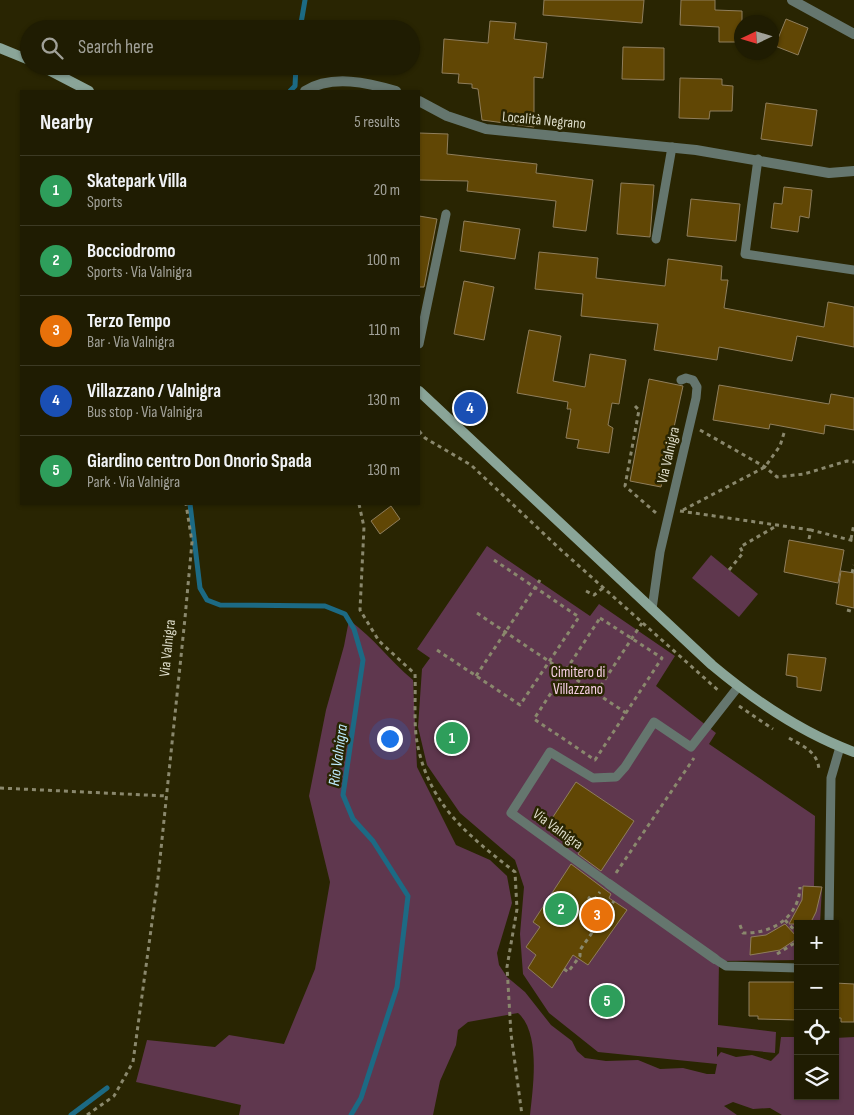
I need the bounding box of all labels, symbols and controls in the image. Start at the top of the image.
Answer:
north arrow [734,15,779,60]
search box [20,20,420,75]
icon: search [38,34,66,62]
text: Search here [78,36,154,59]
street label: Località Negrano [501,107,587,134]
text: Nearby [40,110,93,135]
text: 5 results [354,113,400,132]
text: Skatepark Villa [87,170,187,193]
text: 1 [53,181,59,200]
text: 20 m [373,181,400,200]
text: Sports [87,193,122,212]
text: Bocciodromo [87,240,176,263]
text: 2 [52,251,60,270]
text: 100 m [367,251,400,270]
text: Sports · Via Valnigra [87,263,192,282]
text: Terzo Tempo [87,310,171,333]
text: 3 [52,321,60,340]
text: 110 m [369,321,400,340]
text: Bar · Via Valnigra [87,333,175,352]
text: Villazzano / Valnigra [87,380,221,403]
pin: 4 [454,389,486,427]
text: 4 [52,391,60,410]
text: 130 m [368,391,400,410]
text: Bus stop · Via Valnigra [87,403,203,422]
street label: Via Valnigra [653,425,684,485]
text: Giardino centro Don Onorio Spada [87,450,312,473]
text: 5 [52,461,60,480]
text: 130 m [368,461,400,480]
text: Park · Via Valnigra [87,473,180,492]
street label: Via Valnigra [155,618,180,678]
park label: Cimitero di Villazzano [551,663,606,699]
pin: 1 [436,719,468,757]
water label: Rio Valnigra [325,723,352,787]
your location [377,726,403,752]
street label: Via Valnigra [529,805,587,854]
pin: 2 [545,890,577,928]
pin: 3 [581,896,613,934]
map controls [794,920,839,1100]
button: + [794,920,839,965]
button: − [794,965,839,1010]
pin: 5 [591,982,623,1020]
button: locate [794,1010,839,1055]
button: layers [794,1055,839,1100]

